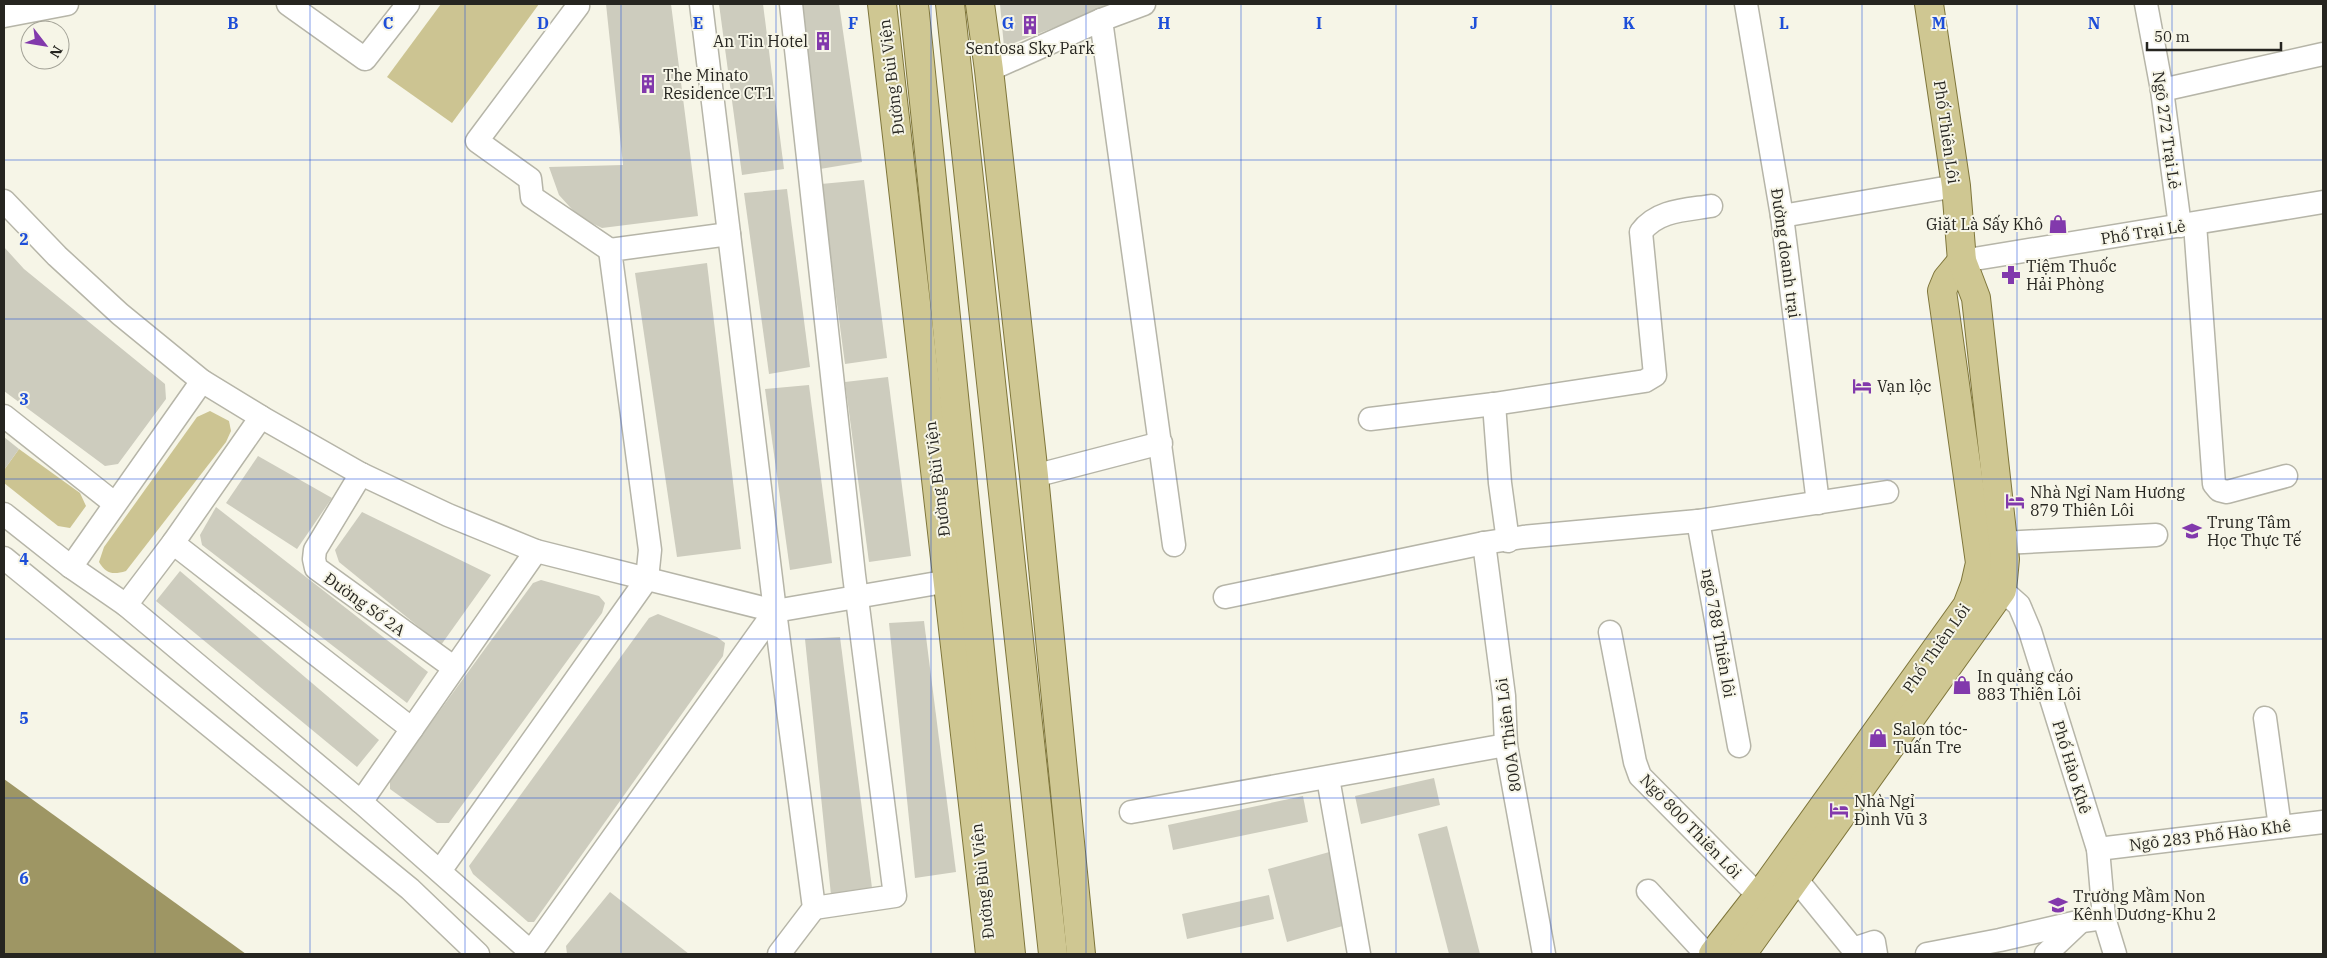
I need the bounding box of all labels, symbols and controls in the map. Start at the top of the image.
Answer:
text: B [227,13,239,33]
text: C [383,13,393,33]
text: D [537,13,549,33]
text: E [693,13,703,33]
text: F [848,13,858,33]
text: G [1002,13,1014,33]
text: H [1158,13,1171,33]
text: I [1316,13,1322,33]
text: J [1470,13,1478,33]
text: K [1623,13,1636,33]
text: L [1779,13,1789,33]
text: M [1932,13,1946,33]
text: N [2088,13,2100,33]
building icon: Sentosa Sky Park [1019,14,1041,36]
street label: Đường Bùi Viện [874,18,908,136]
north arrow [20,20,70,70]
scale bar [2147,20,2281,52]
text: 50 m [2154,27,2190,46]
building icon: An Tin Hotel [812,30,834,52]
place label: An Tin Hotel [713,31,808,51]
place label: Sentosa Sky Park [965,38,1095,58]
text: N [46,42,67,61]
place label: The Minato Residence CT1 [663,65,774,103]
street label: Ngõ 272 Trại Lẻ [2149,70,2185,190]
building icon: The Minato Residence CT1 [637,73,659,95]
street label: Phố Thiên Lôi [1930,79,1964,185]
street label: Đường doanh trại [1767,187,1805,319]
shop icon: Giặt Là Sấy Khô [2047,213,2069,235]
place label: Giặt Là Sấy Khô [1926,214,2043,234]
street label: Phố Trại Lẻ [2099,215,2187,249]
text: 2 [19,229,29,249]
place label: Tiệm Thuốc Hải Phòng [2026,256,2117,294]
pharmacy icon: Tiệm Thuốc Hải Phòng [2000,264,2022,286]
hotel icon: Vạn lộc [1851,375,1873,397]
place label: Vạn lộc [1877,376,1932,396]
text: 3 [19,389,29,409]
street label: Đường Bùi Viện [920,420,954,538]
place label: Nhà Ngỉ Nam Hương 879 Thiên Lôi [2030,482,2185,520]
hotel icon: Nhà Ngỉ Nam Hương 879 Thiên Lôi [2004,490,2026,512]
place label: Trung Tâm Học Thực Tế [2207,512,2302,550]
school or university icon: Trung Tâm Học Thực Tế [2181,520,2203,542]
text: 4 [19,549,29,569]
street label: ngõ 788 Thiên lôi [1698,567,1740,699]
street label: Đường Số 2A [320,568,410,640]
street label: Phố Thiên Lôi [1898,600,1974,696]
place label: In quảng cáo 883 Thiên Lôi [1977,666,2081,704]
shop icon: In quảng cáo 883 Thiên Lôi [1951,674,1973,696]
street label: 800A Thiên Lôi [1491,677,1525,793]
text: 5 [19,708,29,728]
street label: Phố Hào Khê [2048,718,2096,816]
place label: Salon tóc- Tuấn Tre [1893,719,1968,757]
shop icon: Salon tóc- Tuấn Tre [1867,727,1889,749]
street label: Ngõ 800 Thiên Lôi [1636,770,1746,882]
place label: Nhà Ngỉ Đình Vũ 3 [1854,791,1928,829]
hotel icon: Nhà Ngỉ Đình Vũ 3 [1828,799,1850,821]
street label: Ngõ 283 Phố Hào Khê [2128,815,2292,855]
street label: Đường Bùi Viện [966,822,998,940]
text: 6 [19,868,29,888]
place label: Trường Mầm Non Kênh Dương-Khu 2 [2073,886,2216,924]
school or university icon: Trường Mầm Non Kênh Dương-Khu 2 [2047,894,2069,916]

